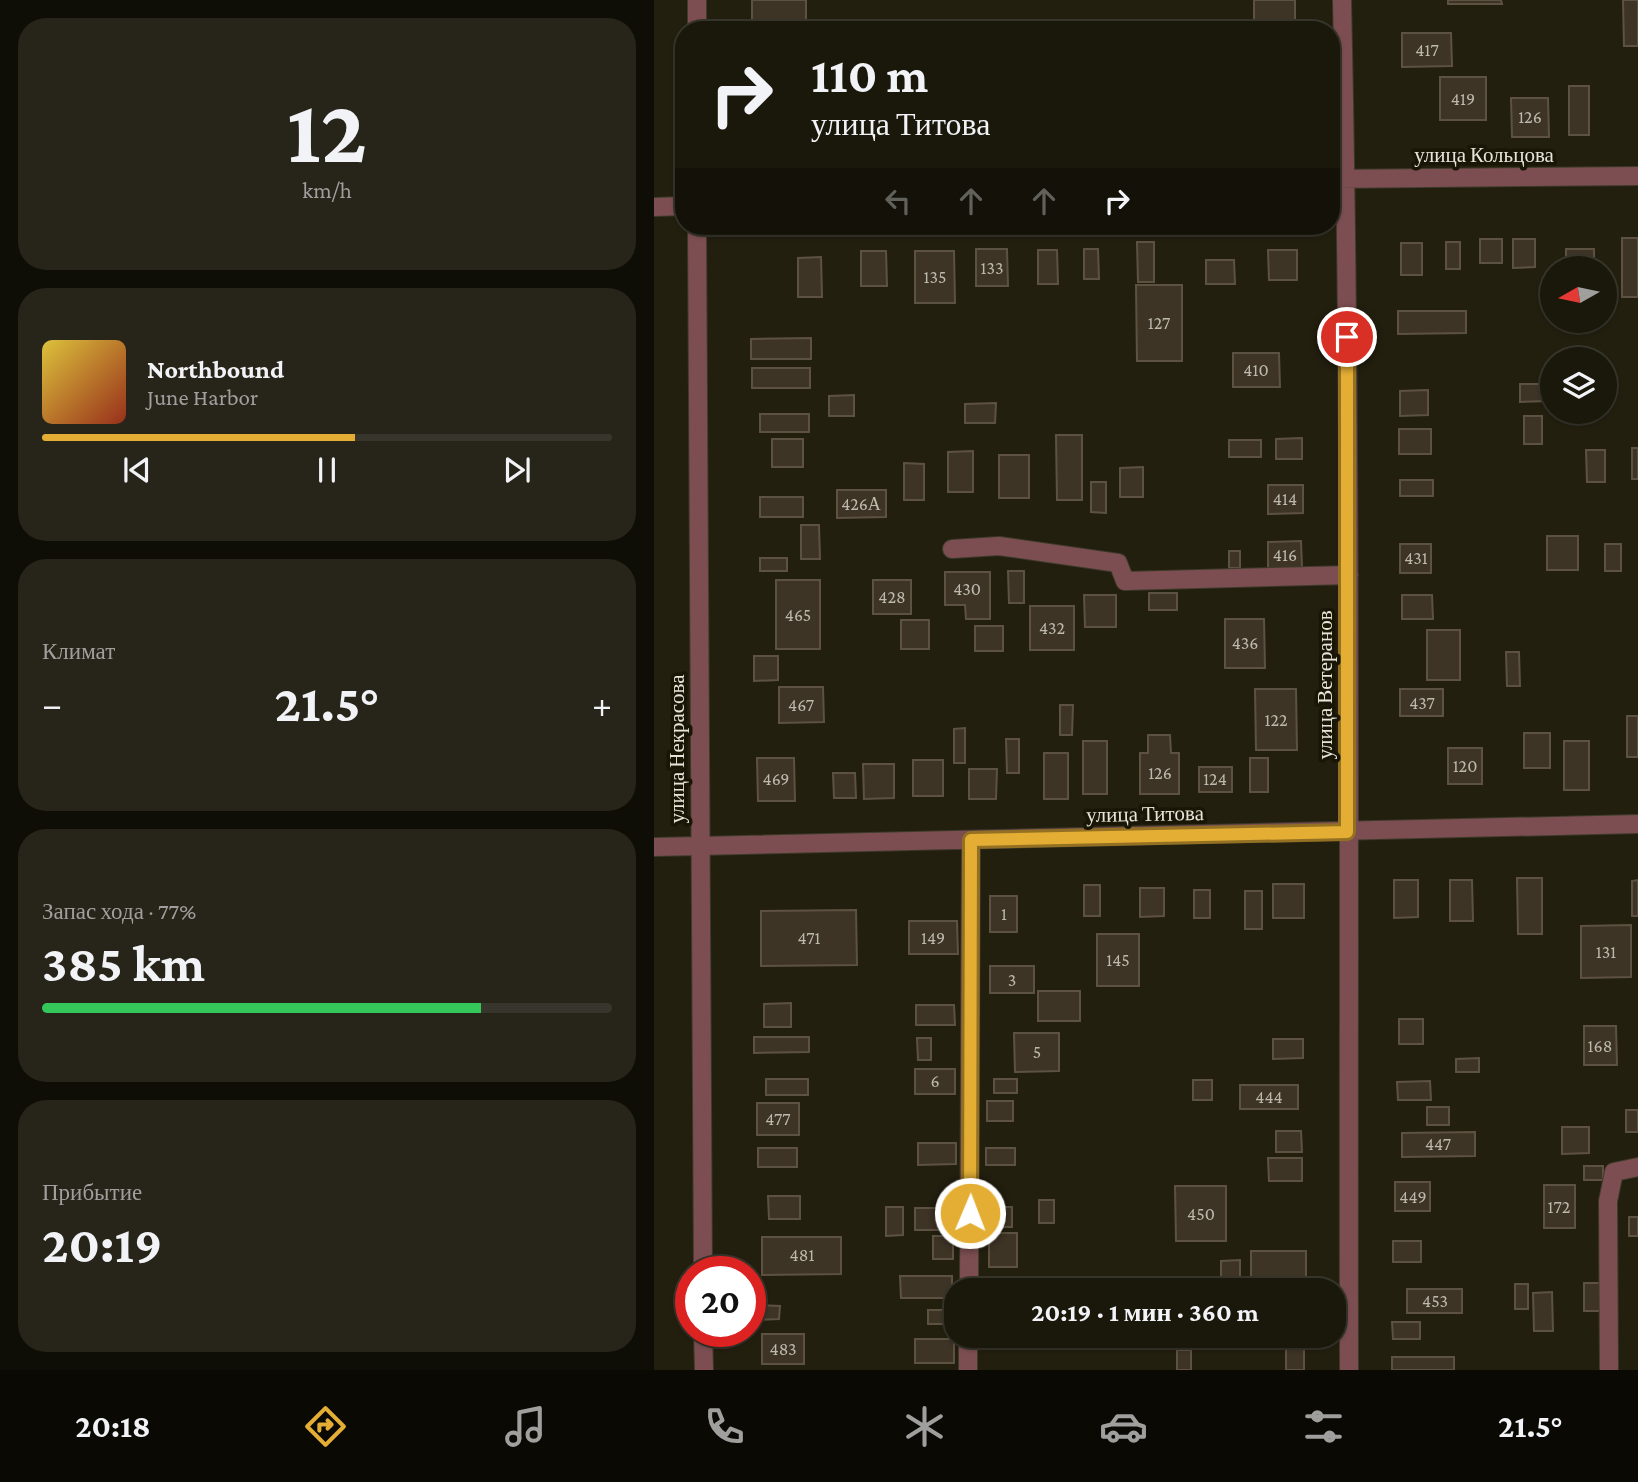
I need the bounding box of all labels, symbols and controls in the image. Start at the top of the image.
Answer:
house number: 417 [1415,40,1439,60]
text: 110 m [811,48,928,103]
icon: right [696,49,787,140]
text: 12 [287,80,367,182]
house number: 419 [1451,89,1475,109]
text: улица Титова [811,106,990,142]
house number: 126 [1518,107,1542,127]
street label: улица Кольцова [1414,143,1555,167]
text: km/h [302,177,352,203]
icon: left [879,182,917,220]
icon: ahead [952,182,990,220]
icon: ahead [1025,182,1063,220]
icon: right [1098,182,1136,220]
north arrow [1540,256,1616,332]
map controls [1540,256,1617,424]
house number: 133 [981,258,1003,278]
house number: 135 [923,267,947,287]
pin [1317,307,1377,367]
house number: 127 [1148,313,1170,333]
icon: arrive [1328,318,1366,356]
button: layers [1540,347,1617,424]
text: Northbound [147,355,284,384]
house number: 410 [1243,360,1269,380]
text: June Harbor [147,384,258,410]
icon: previous [118,451,156,489]
icon: pause [308,451,346,489]
icon: next [498,451,536,489]
house number: 414 [1273,489,1297,509]
house number: 426А [841,494,881,514]
house number: 416 [1273,545,1297,565]
house number: 431 [1404,548,1428,568]
house number: 430 [953,579,981,599]
house number: 428 [878,587,906,607]
house number: 465 [785,605,811,625]
street label: улица Ветеранов [1313,610,1337,760]
house number: 432 [1039,618,1065,638]
house number: 436 [1232,633,1258,653]
text: Климат [42,638,115,664]
text: 21.5° [275,674,380,732]
street label: улица Некрасова [665,674,689,824]
text: − [42,683,62,725]
text: + [592,683,612,725]
house number: 437 [1409,693,1435,713]
house number: 467 [788,695,814,715]
house number: 122 [1264,710,1288,730]
house number: 120 [1453,756,1477,776]
house number: 126 [1148,763,1172,783]
house number: 469 [762,769,790,789]
house number: 124 [1203,769,1227,789]
street label: улица Титова [1086,801,1205,827]
text: Запас хода · 77% [42,898,196,924]
house number: 1 [1001,904,1007,924]
house number: 471 [797,928,821,948]
house number: 149 [921,928,945,948]
text: 385 km [42,934,205,992]
house number: 131 [1596,942,1616,962]
house number: 145 [1106,950,1130,970]
house number: 3 [1008,970,1016,990]
house number: 168 [1588,1036,1612,1056]
house number: 5 [1033,1042,1041,1062]
house number: 6 [930,1071,940,1091]
house number: 444 [1255,1087,1283,1107]
house number: 477 [765,1109,791,1129]
house number: 447 [1425,1134,1451,1154]
position arrow [933,1176,1007,1250]
text: Прибытие [42,1179,142,1205]
house number: 449 [1399,1187,1427,1207]
house number: 172 [1548,1197,1570,1217]
house number: 450 [1187,1204,1215,1224]
text: 20:19 [42,1215,162,1273]
house number: 481 [790,1245,814,1265]
speed limit sign: 20 [675,1256,766,1347]
house number: 453 [1422,1291,1448,1311]
text: 20:19 · 1 мин · 360 m [1031,1298,1259,1327]
house number: 483 [769,1339,797,1359]
icon: directions [301,1402,350,1451]
icon: music [501,1402,550,1451]
icon: phone [700,1402,749,1451]
icon: climate [900,1402,949,1451]
icon: car [1099,1402,1148,1451]
icon: filters [1299,1402,1348,1451]
text: 20:18 [75,1408,151,1444]
text: 21.5° [1498,1408,1563,1444]

